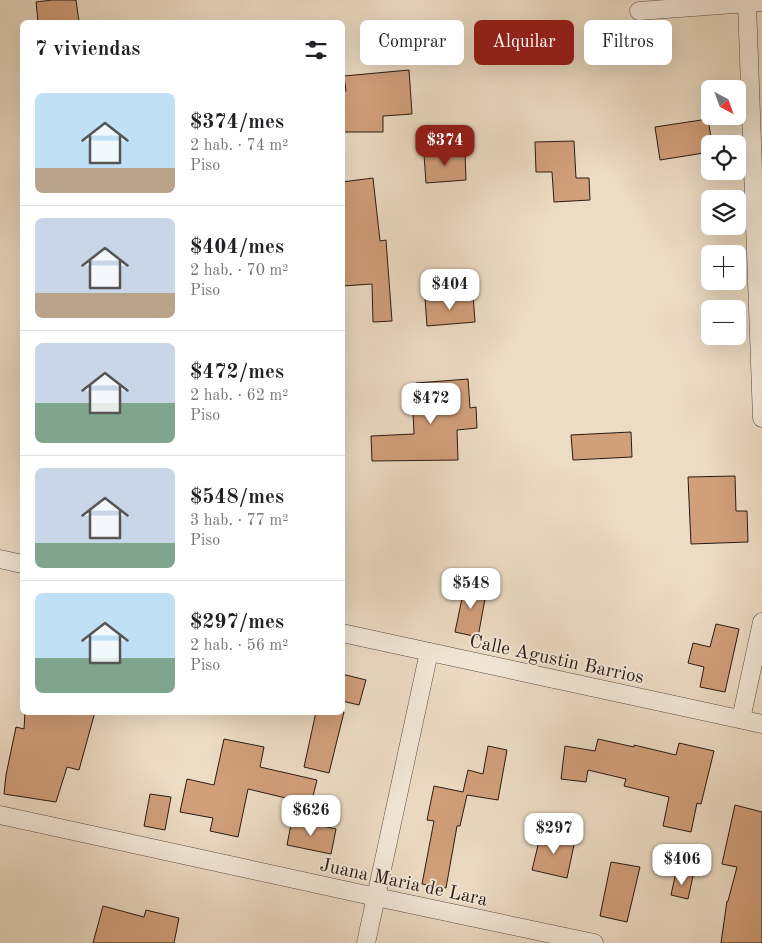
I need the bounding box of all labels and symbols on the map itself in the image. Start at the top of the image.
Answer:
north arrow [701,80,746,125]
pin: $374 [415,124,475,167]
pin: $404 [420,268,480,311]
pin: $472 [401,382,461,425]
pin: $548 [441,568,501,610]
street label: Calle Agustin Barrios [468,633,645,688]
pin: $626 [281,794,341,837]
pin: $297 [524,812,584,855]
pin: $406 [652,844,712,886]
street label: Juana Maria de Lara [318,856,490,911]

